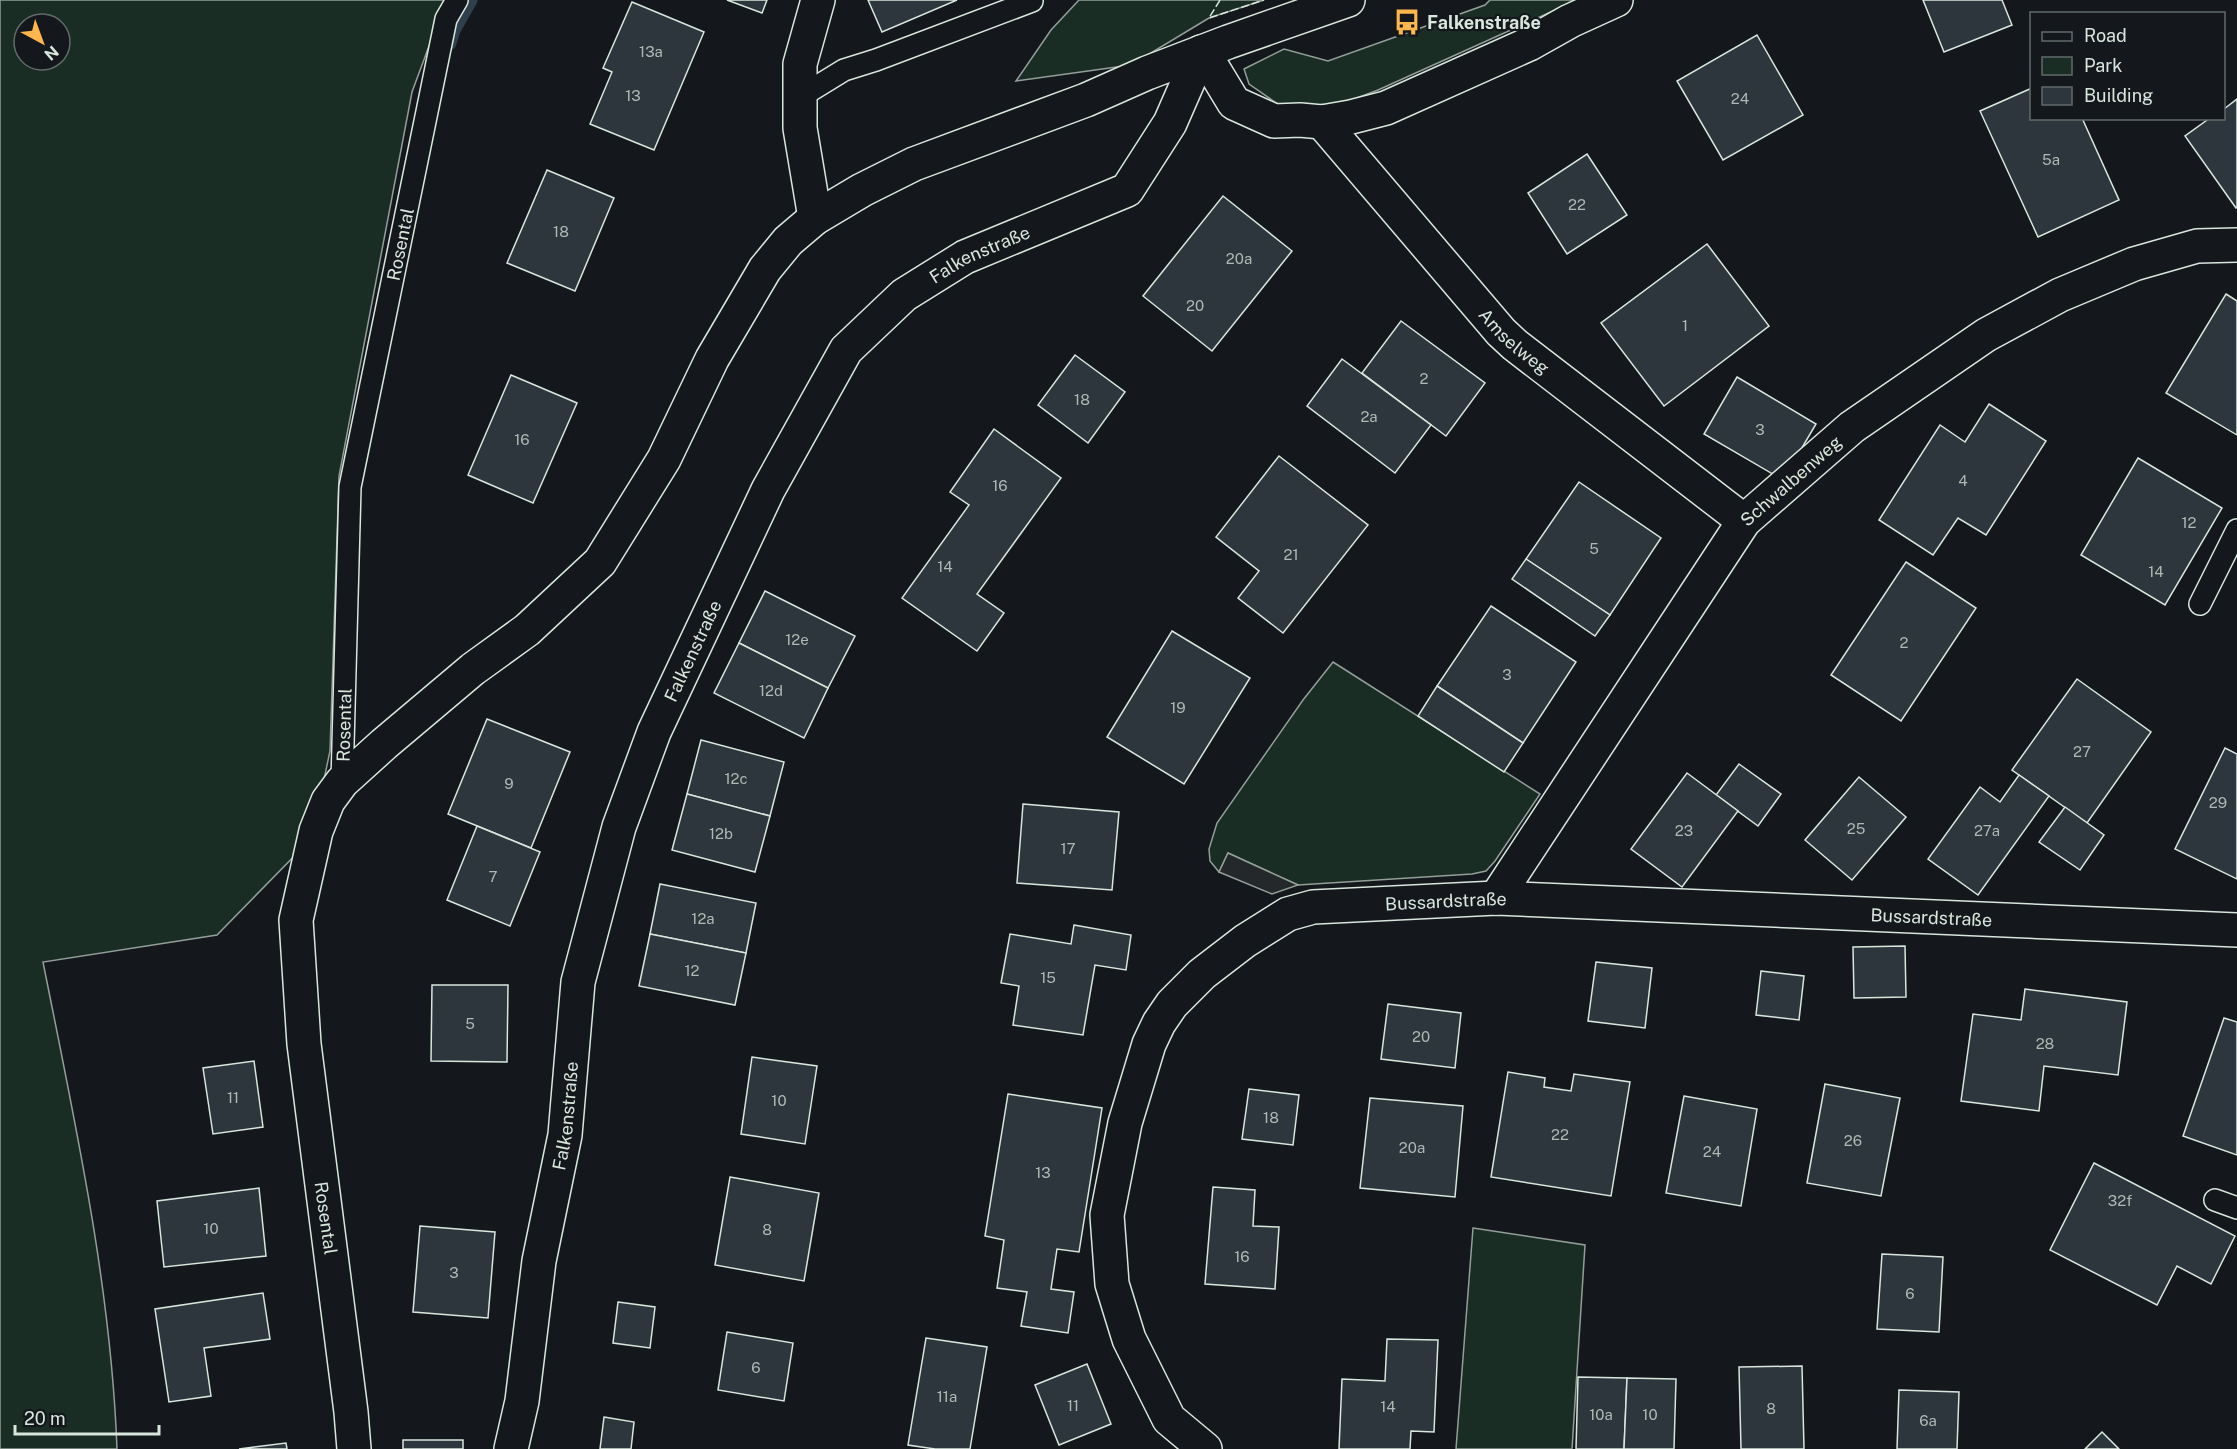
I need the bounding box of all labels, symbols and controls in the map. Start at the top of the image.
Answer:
bus stop icon: Falkenstraße [1392,7,1422,37]
north arrow [12,12,72,72]
place label: Falkenstraße [1427,12,1541,33]
legend [2030,12,2225,120]
text: Road [2084,25,2127,46]
text: N [41,42,62,64]
house number: 13a [639,43,663,60]
text: Park [2084,55,2122,76]
text: Building [2084,85,2153,106]
house number: 13 [625,87,641,104]
house number: 24 [1731,90,1749,107]
house number: 5a [2042,151,2060,168]
house number: 22 [1568,196,1586,213]
street label: Rosental [382,206,418,282]
street label: Falkenstraße [925,221,1033,287]
house number: 18 [553,223,569,240]
house number: 20a [1226,250,1252,267]
house number: 20 [1186,297,1204,314]
street label: Amselweg [1475,304,1554,378]
house number: 1 [1682,317,1688,334]
house number: 2 [1420,370,1429,387]
house number: 18 [1074,391,1090,408]
house number: 2a [1360,408,1378,425]
house number: 3 [1755,421,1765,438]
house number: 16 [514,431,530,448]
street label: Schwalbenweg [1736,431,1845,530]
house number: 4 [1958,472,1968,489]
house number: 16 [992,477,1008,494]
house number: 12 [2181,514,2197,531]
house number: 5 [1589,540,1599,557]
house number: 21 [1283,546,1299,563]
house number: 14 [937,558,953,575]
house number: 14 [2148,563,2164,580]
street label: Falkenstraße [660,597,725,705]
house number: 12e [785,631,809,648]
house number: 2 [1900,634,1909,651]
house number: 3 [1502,666,1512,683]
house number: 12d [759,682,783,699]
street label: Rosental [332,688,355,762]
house number: 19 [1170,699,1186,716]
house number: 27 [2073,743,2091,760]
house number: 12c [724,770,748,787]
house number: 9 [504,775,514,792]
house number: 29 [2209,794,2227,811]
house number: 25 [1847,820,1865,837]
house number: 23 [1675,822,1693,839]
house number: 27a [1974,822,2000,839]
house number: 12b [709,825,733,842]
house number: 17 [1060,840,1076,857]
house number: 7 [488,868,498,885]
street label: Bussardstraße [1384,887,1507,914]
street label: Bussardstraße [1870,904,1993,930]
house number: 12a [691,910,715,927]
house number: 12 [684,962,700,979]
house number: 15 [1040,969,1056,986]
house number: 5 [465,1015,475,1032]
house number: 20 [1412,1028,1430,1045]
house number: 28 [2036,1035,2054,1052]
street label: Falkenstraße [548,1061,582,1172]
house number: 11 [227,1089,239,1106]
house number: 10 [771,1092,787,1109]
house number: 18 [1263,1109,1279,1126]
house number: 22 [1551,1126,1569,1143]
house number: 26 [1844,1132,1862,1149]
house number: 20a [1399,1139,1425,1156]
house number: 24 [1703,1143,1721,1160]
house number: 13 [1035,1164,1051,1181]
street label: Rosental [310,1180,342,1256]
house number: 32f [2108,1192,2132,1209]
house number: 10 [203,1220,219,1237]
house number: 8 [762,1221,772,1238]
house number: 16 [1234,1248,1250,1265]
house number: 3 [449,1264,459,1281]
house number: 6 [1905,1285,1915,1302]
house number: 6 [751,1359,761,1376]
house number: 11a [937,1388,957,1405]
house number: 11 [1067,1397,1079,1414]
scale bar [15,1398,159,1436]
house number: 14 [1380,1398,1396,1415]
house number: 8 [1766,1400,1776,1417]
house number: 10a [1589,1406,1613,1423]
house number: 10 [1642,1406,1658,1423]
text: 20 m [24,1408,66,1429]
house number: 6a [1919,1412,1937,1429]

